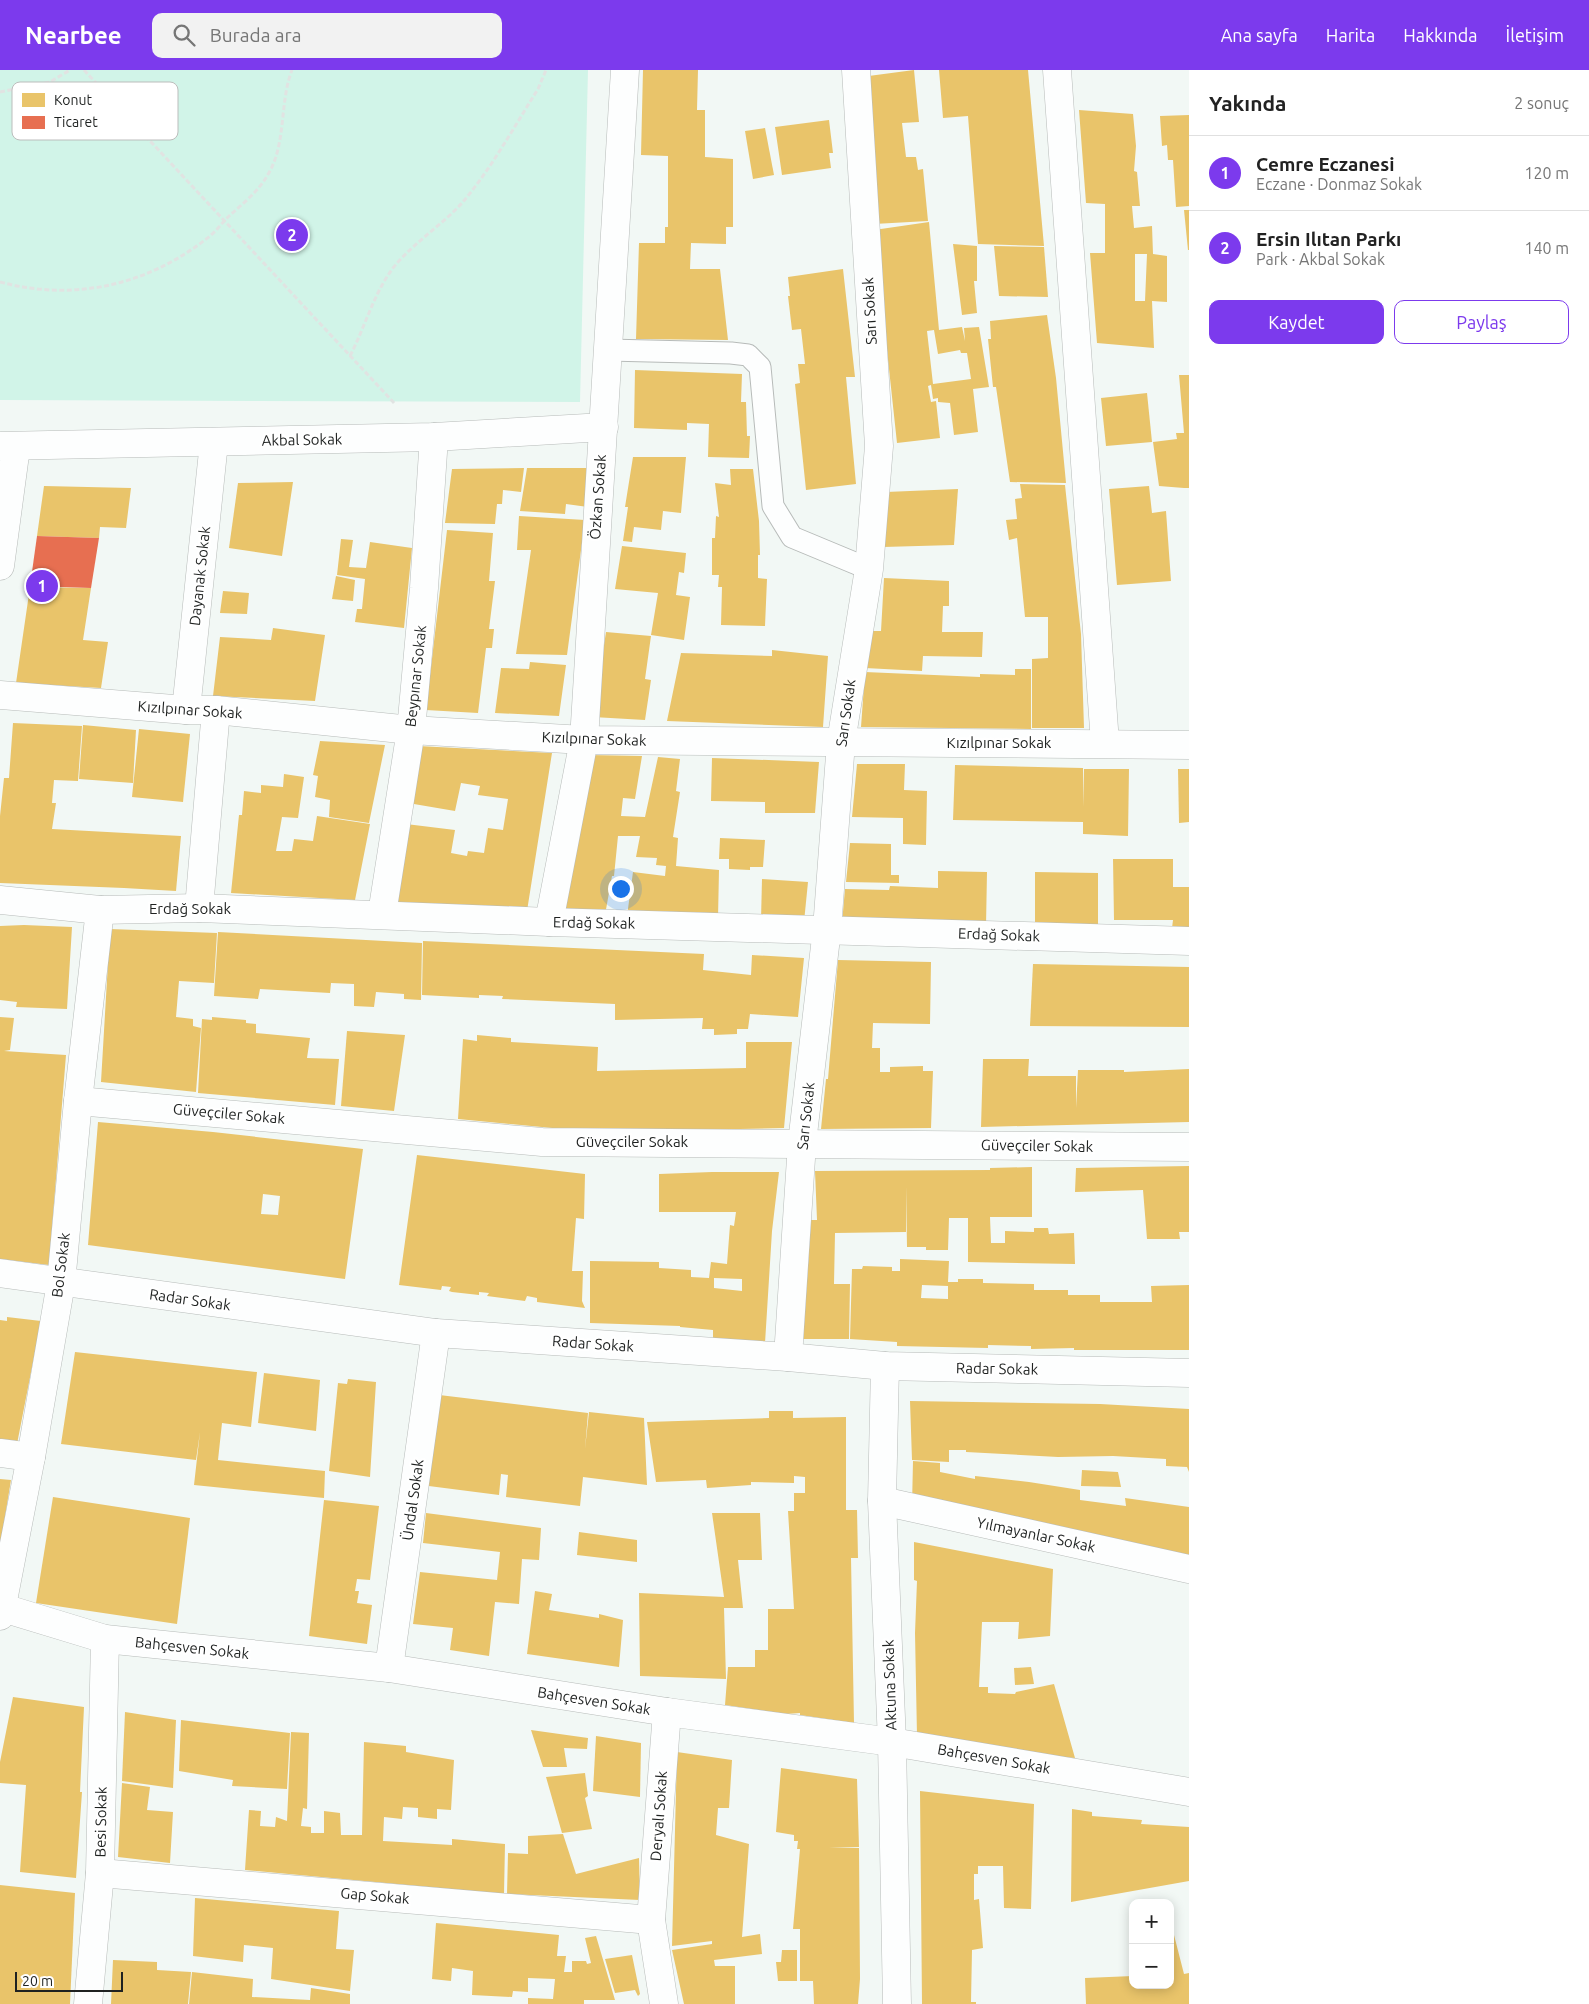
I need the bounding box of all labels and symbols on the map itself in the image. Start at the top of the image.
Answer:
legend [12,82,178,140]
text: Konut [54,92,93,108]
text: Ticaret [54,114,98,130]
pin: 2 [276,216,308,254]
street label: Sarı Sokak [859,276,880,345]
street label: Akbal Sokak [262,430,343,449]
street label: Özkan Sokak [586,453,609,540]
street label: Dayanak Sokak [186,525,213,627]
pin: 1 [26,567,58,605]
street label: Beypınar Sokak [402,624,429,728]
street label: Sarı Sokak [832,678,859,748]
street label: Kızılpınar Sokak [137,697,243,722]
street label: Kızılpınar Sokak [541,728,647,749]
street label: Kızılpınar Sokak [947,734,1052,751]
your location [608,876,634,902]
street label: Erdağ Sokak [149,900,231,917]
street label: Erdağ Sokak [553,913,636,932]
street label: Erdağ Sokak [958,925,1041,944]
street label: Sarı Sokak [794,1081,818,1151]
street label: Güveçciler Sokak [172,1100,286,1127]
street label: Güveçciler Sokak [576,1133,689,1150]
street label: Güveçciler Sokak [981,1136,1094,1155]
street label: Bol Sokak [48,1231,73,1298]
street label: Radar Sokak [148,1285,232,1314]
street label: Radar Sokak [551,1332,635,1355]
street label: Radar Sokak [956,1359,1039,1378]
street label: Ündal Sokak [398,1458,427,1542]
street label: Yılmayanlar Sokak [975,1514,1098,1556]
street label: Bahçesven Sokak [134,1633,250,1662]
street label: Aktuna Sokak [879,1639,900,1731]
street label: Bahçesven Sokak [536,1683,652,1718]
street label: Bahçesven Sokak [936,1740,1052,1777]
street label: Deryalı Sokak [647,1770,670,1862]
street label: Besi Sokak [91,1786,110,1858]
street label: Gap Sokak [340,1884,411,1907]
scale bar [15,1969,122,1992]

